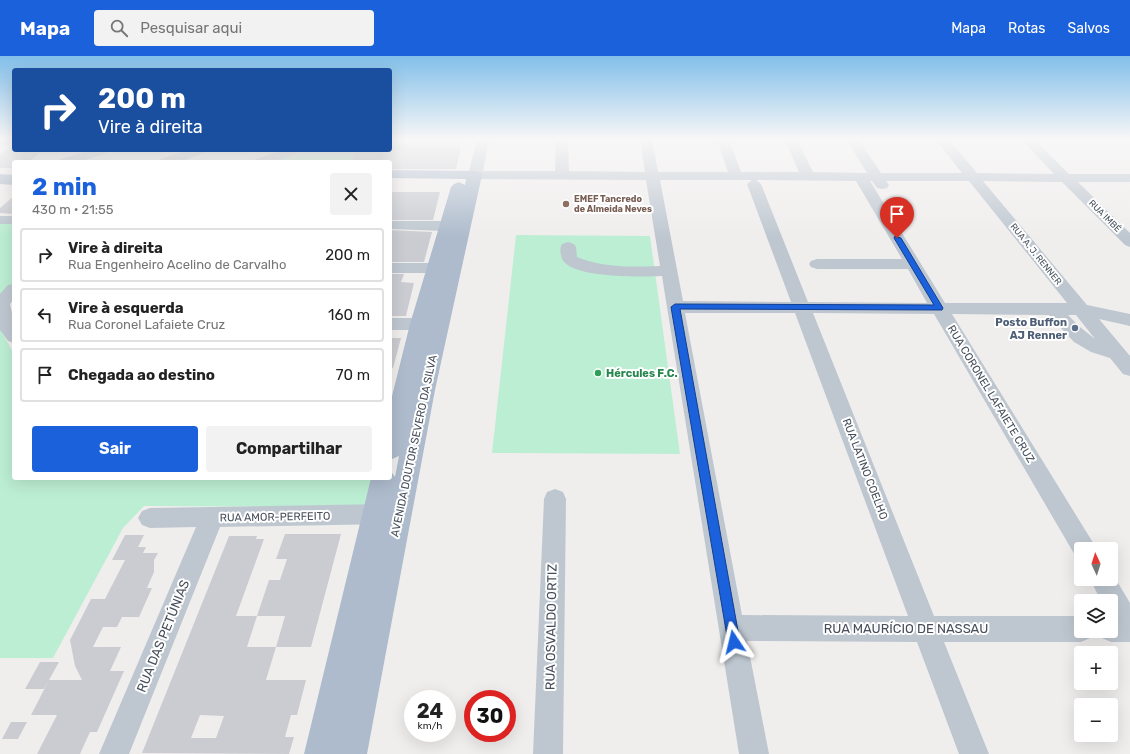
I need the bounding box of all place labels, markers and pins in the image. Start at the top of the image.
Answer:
place label: EMEF Tancredo de Almeida Neves [574,194,652,214]
pin [880,197,914,238]
marker: EMEF Tancredo de Almeida Neves [561,199,571,209]
place label: Posto Buffon AJ Renner [995,316,1067,342]
marker: Posto Buffon AJ Renner [1070,323,1080,333]
place label: Hércules F.C. [606,367,678,380]
marker: Hércules F.C. [593,368,603,378]

